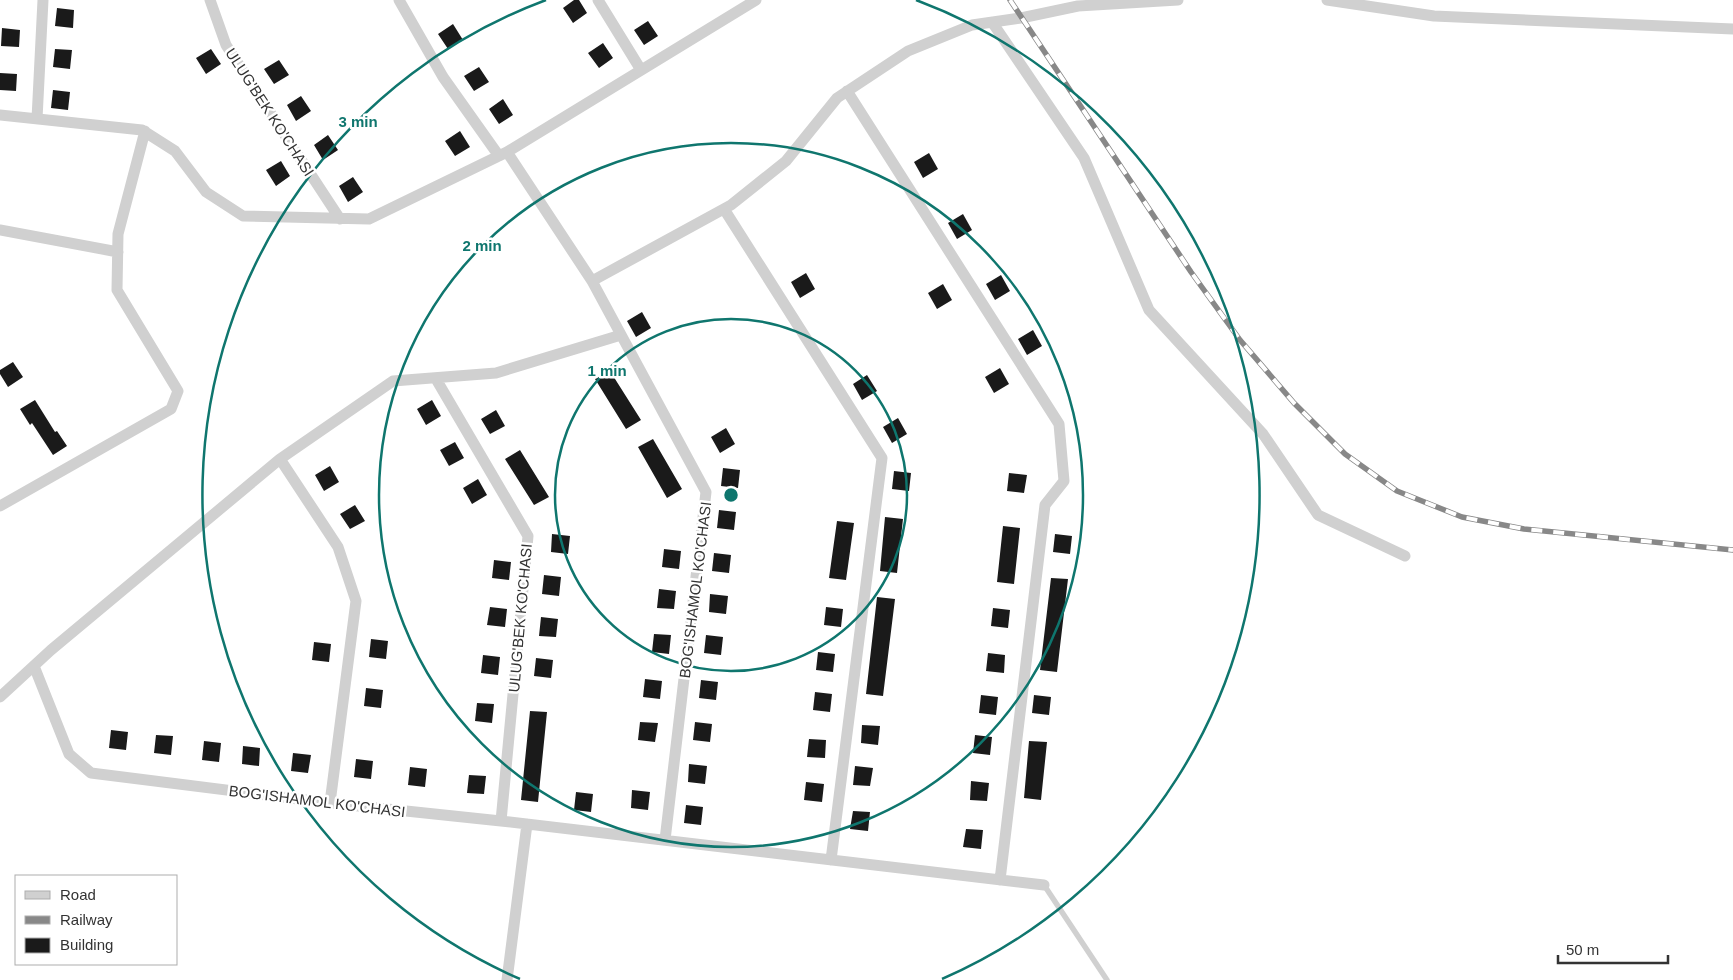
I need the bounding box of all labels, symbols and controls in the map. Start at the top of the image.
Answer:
street label: ULUG'BEK KO'CHASI [222,45,318,179]
text: 3 min [338,113,378,130]
text: 2 min [462,237,502,254]
text: 1 min [587,362,627,379]
centre of rings [722,486,740,504]
street label: BOG'ISHAMOL KO'CHASI [676,501,714,679]
street label: ULUG'BEK KO'CHASI [505,543,535,693]
street label: BOG'ISHAMOL KO'CHASI [228,782,406,820]
legend [15,875,178,965]
text: Road [60,886,96,903]
text: Railway [60,911,113,928]
scale bar [1558,932,1668,964]
text: Building [60,936,113,953]
text: 50 m [1566,941,1599,958]

